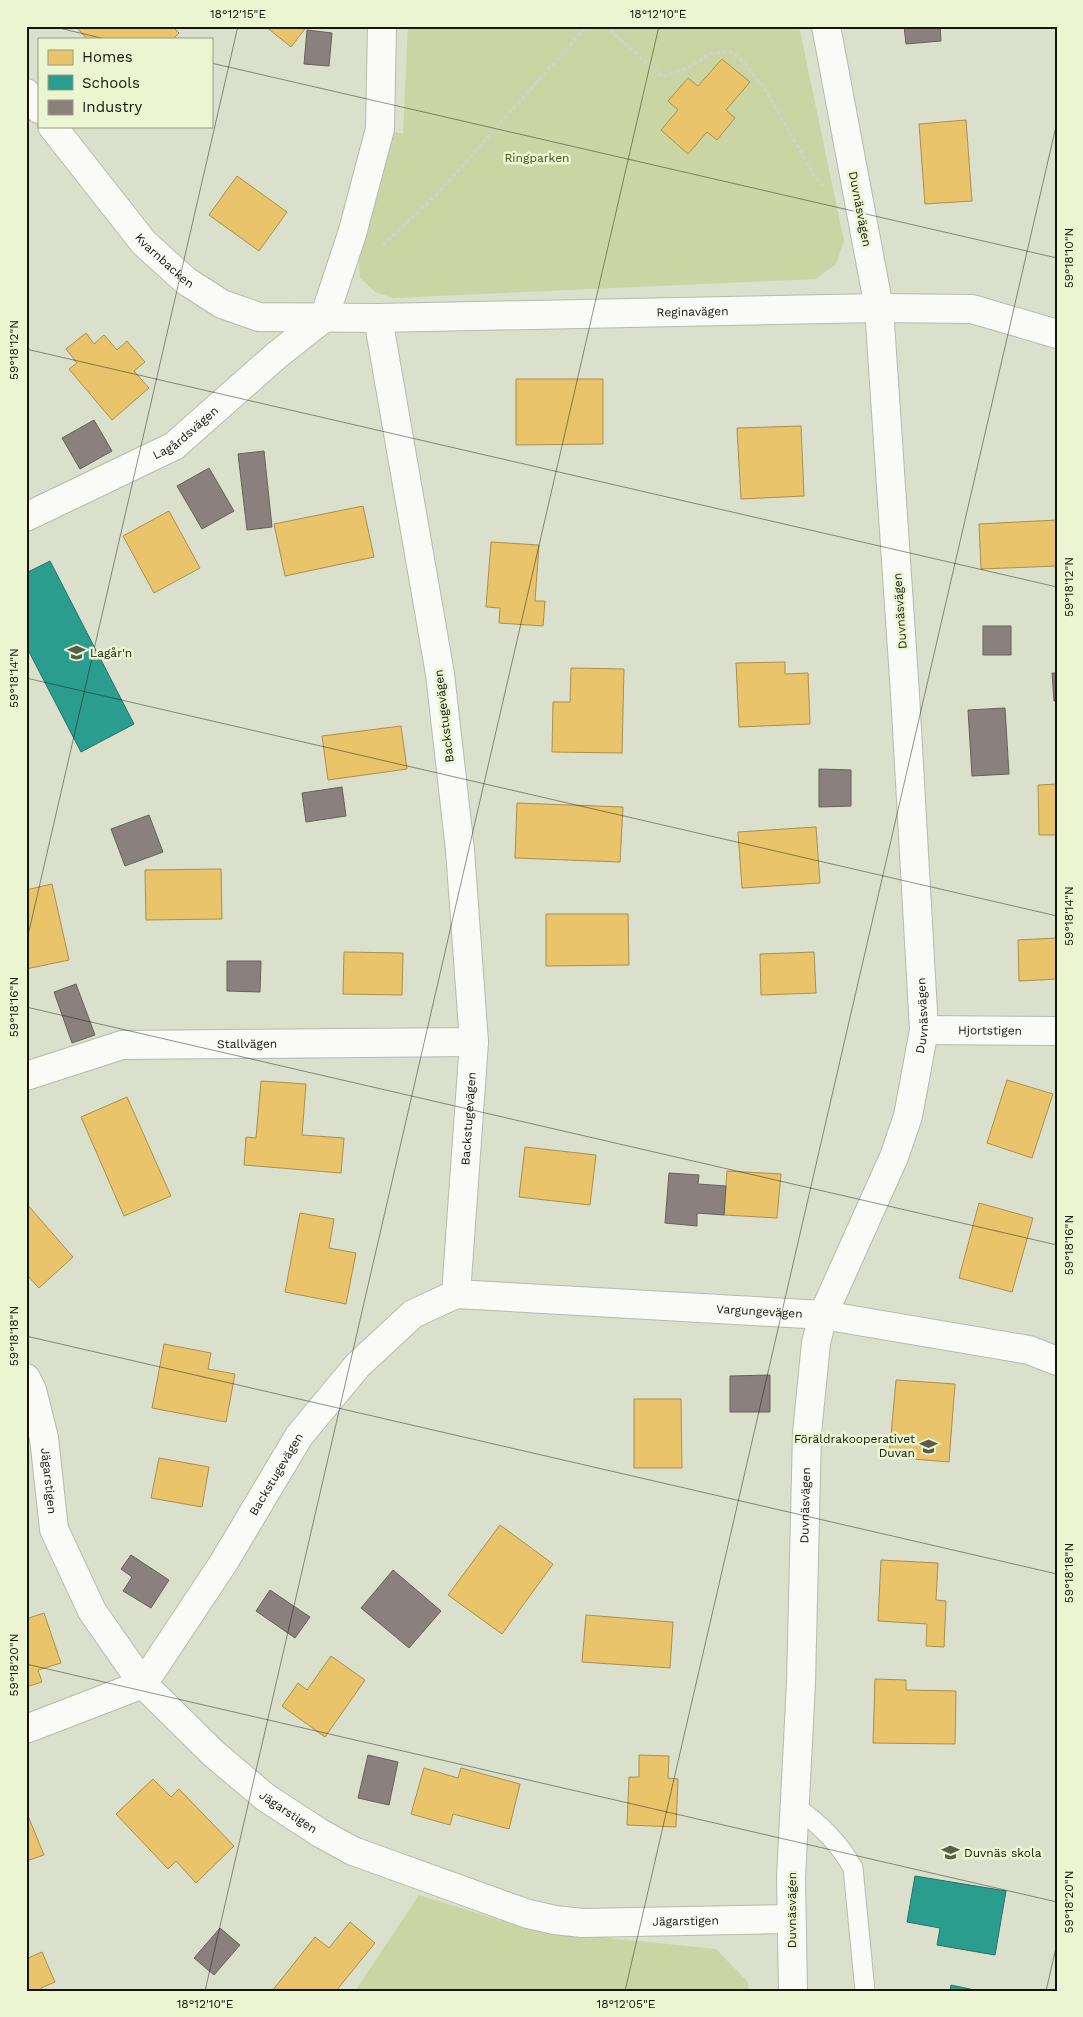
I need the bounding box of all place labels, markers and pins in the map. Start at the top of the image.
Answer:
school or university icon: Lagår'n [66,643,86,663]
place label: Lagår'n [90,646,132,660]
place label: Föräldrakooperativet Duvan [794,1432,915,1460]
school or university icon: Föräldrakooperativet Duvan [919,1436,939,1456]
school or university icon: Duvnäs skola [940,1843,960,1863]
place label: Duvnäs skola [964,1846,1042,1860]

